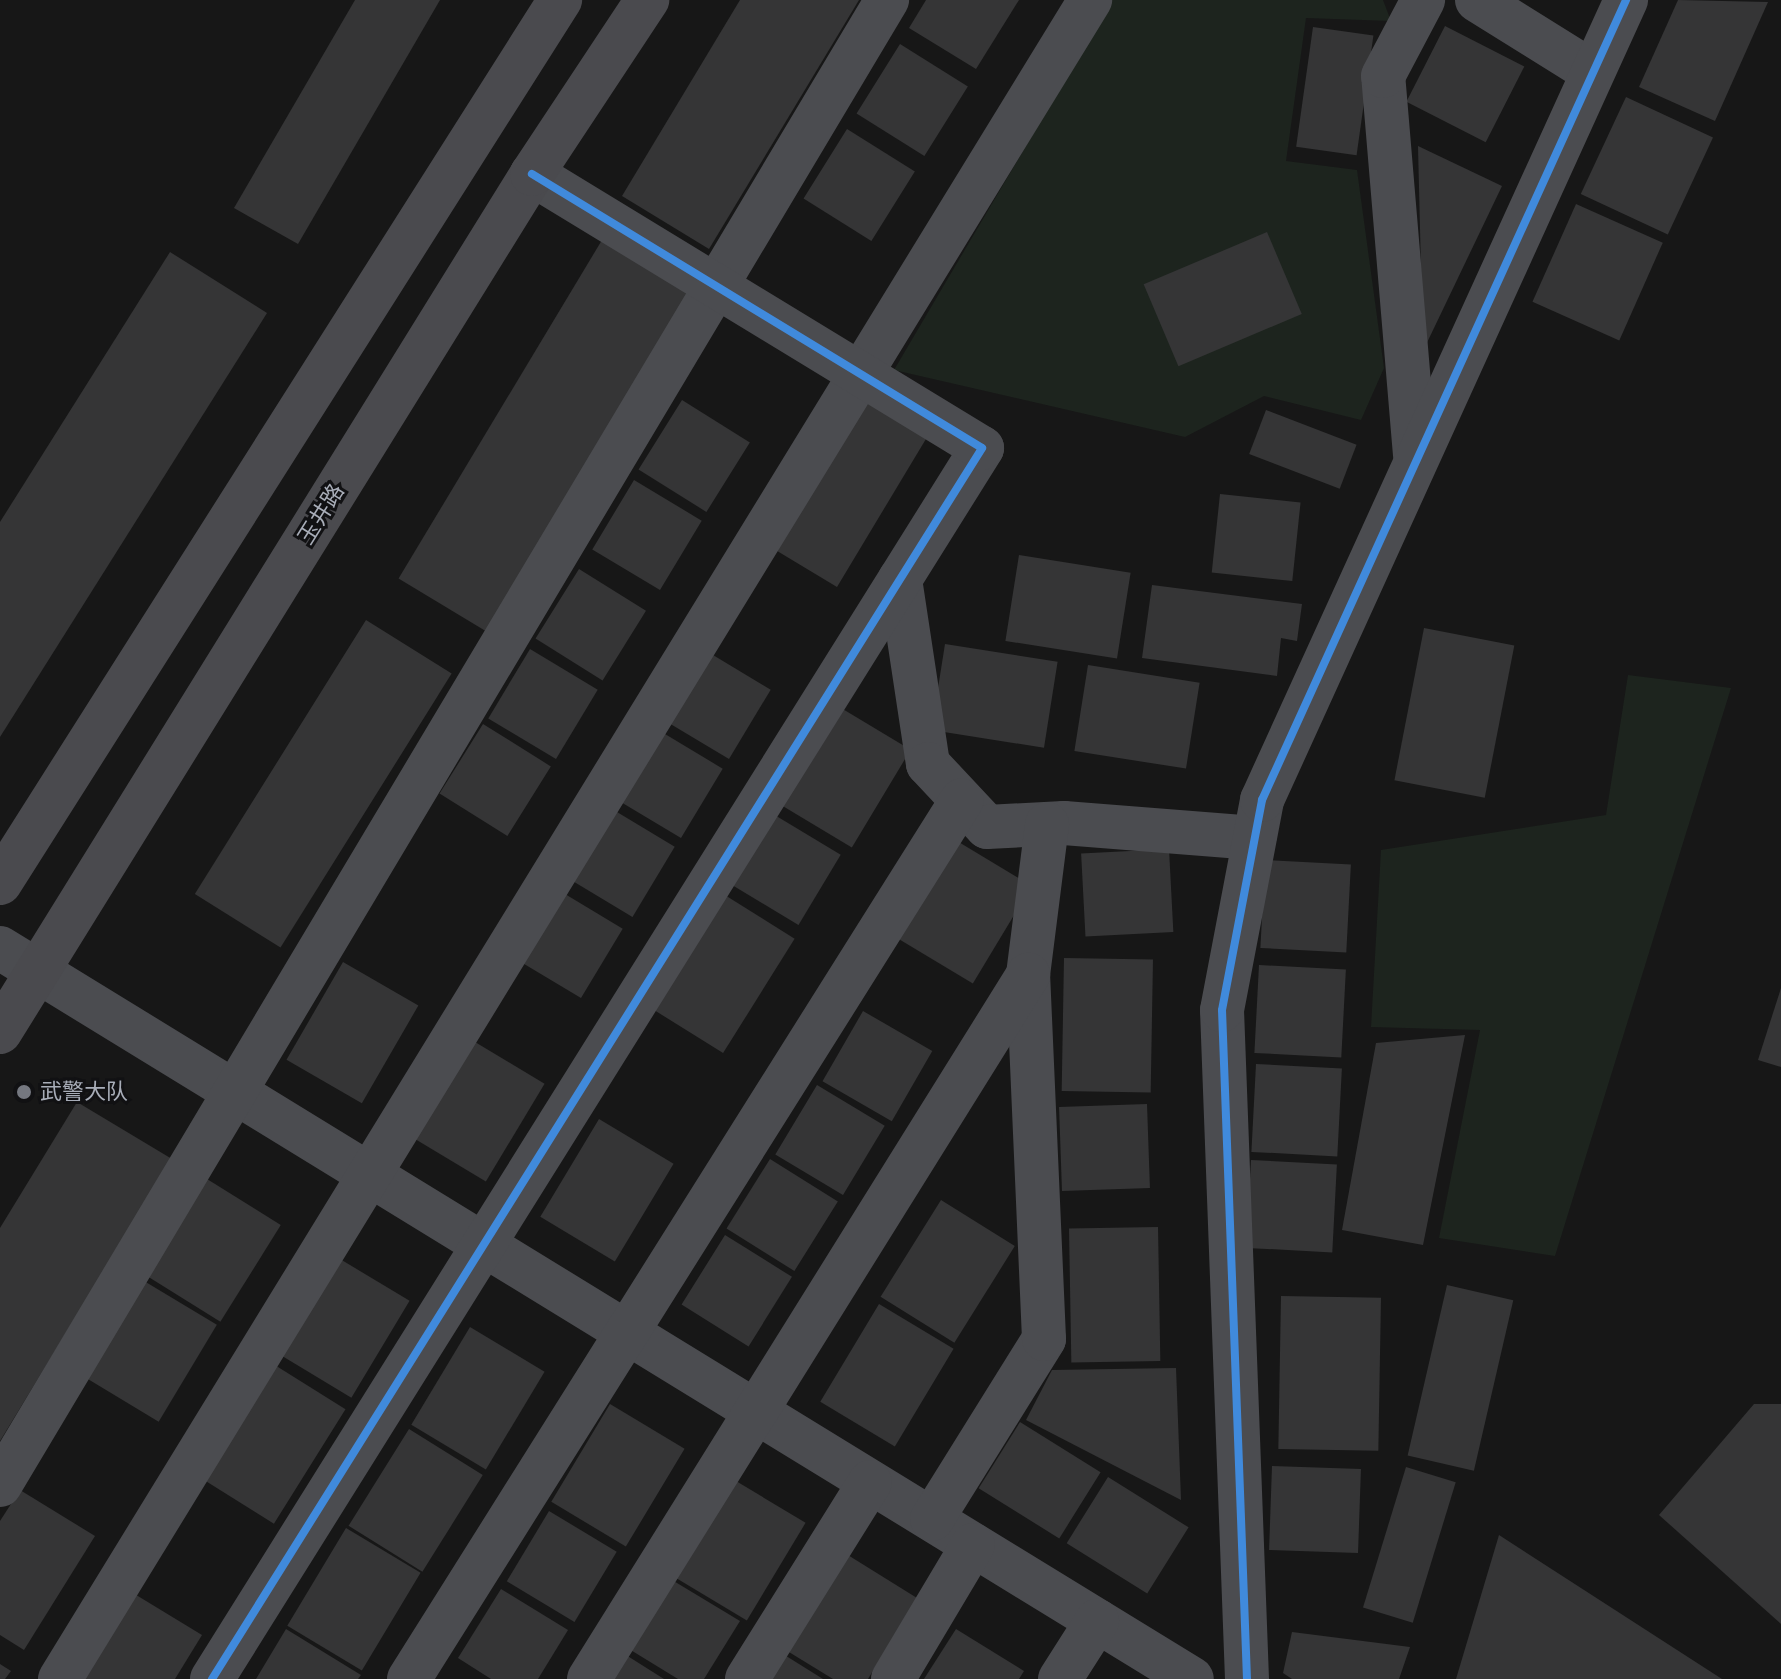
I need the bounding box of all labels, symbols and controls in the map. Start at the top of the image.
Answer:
street label: 玉井路 [292,479,350,549]
place label: 武警大队 [40,1079,128,1105]
marker: 武警大队 [15,1083,33,1101]

